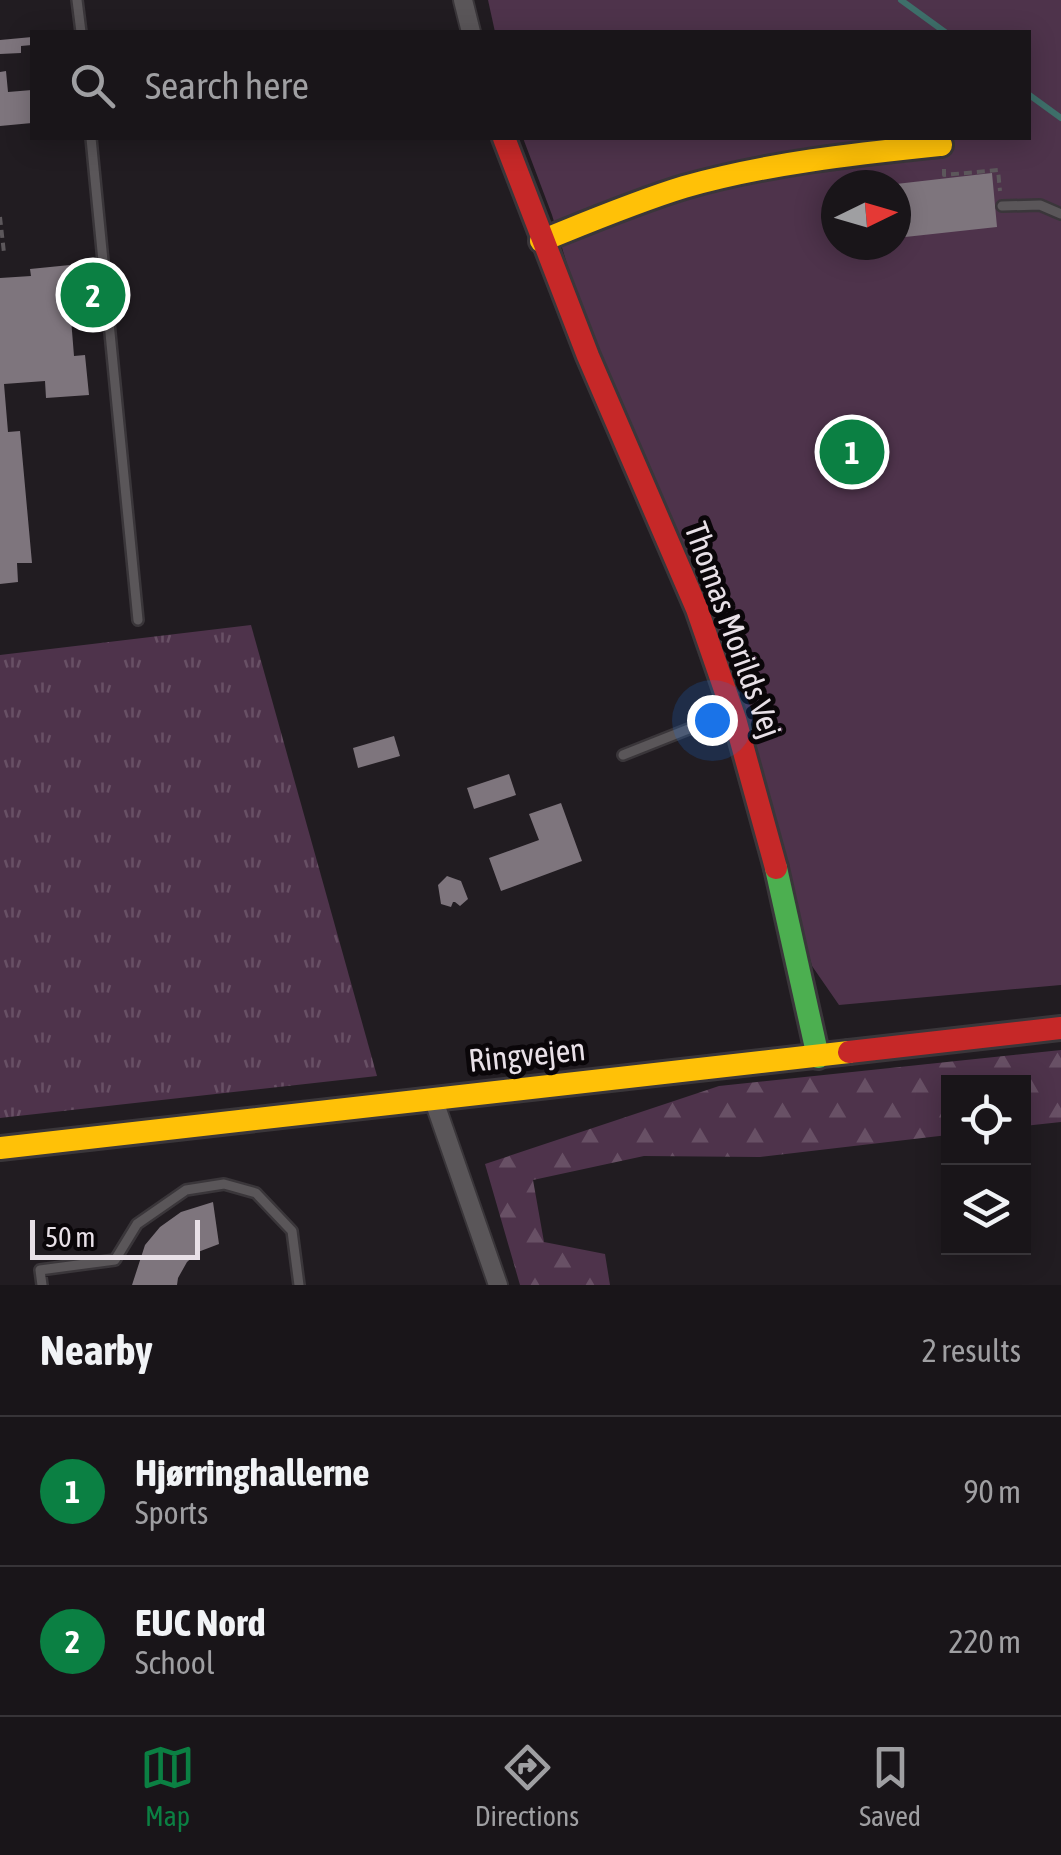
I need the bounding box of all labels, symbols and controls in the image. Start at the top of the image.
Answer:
search box [30,30,1031,140]
icon: search [65,58,120,113]
text: Search here [145,64,309,107]
north arrow [821,170,911,260]
pin: 2 [61,258,126,332]
pin: 1 [820,414,884,490]
street label: Thomas Morilds Vej [677,517,790,743]
your location [687,695,738,746]
street label: Ringvejen [467,1030,587,1079]
map controls [941,1075,1031,1255]
button: locate [941,1075,1031,1165]
button: layers [941,1165,1031,1255]
scale bar [30,1215,200,1260]
text: 50 m [45,1221,95,1253]
text: Nearby [40,1326,153,1374]
text: 2 results [922,1332,1021,1369]
text: Hjørringhallerne [135,1451,370,1494]
text: 1 [65,1473,80,1510]
text: 90 m [963,1473,1021,1510]
text: Sports [135,1494,208,1531]
text: EUC Nord [135,1601,265,1644]
text: 2 [65,1623,80,1660]
text: 220 m [948,1623,1021,1660]
text: School [135,1644,214,1681]
tab: Map [140,1740,195,1832]
tab: Directions [475,1740,579,1832]
tab: Saved [859,1740,921,1832]

